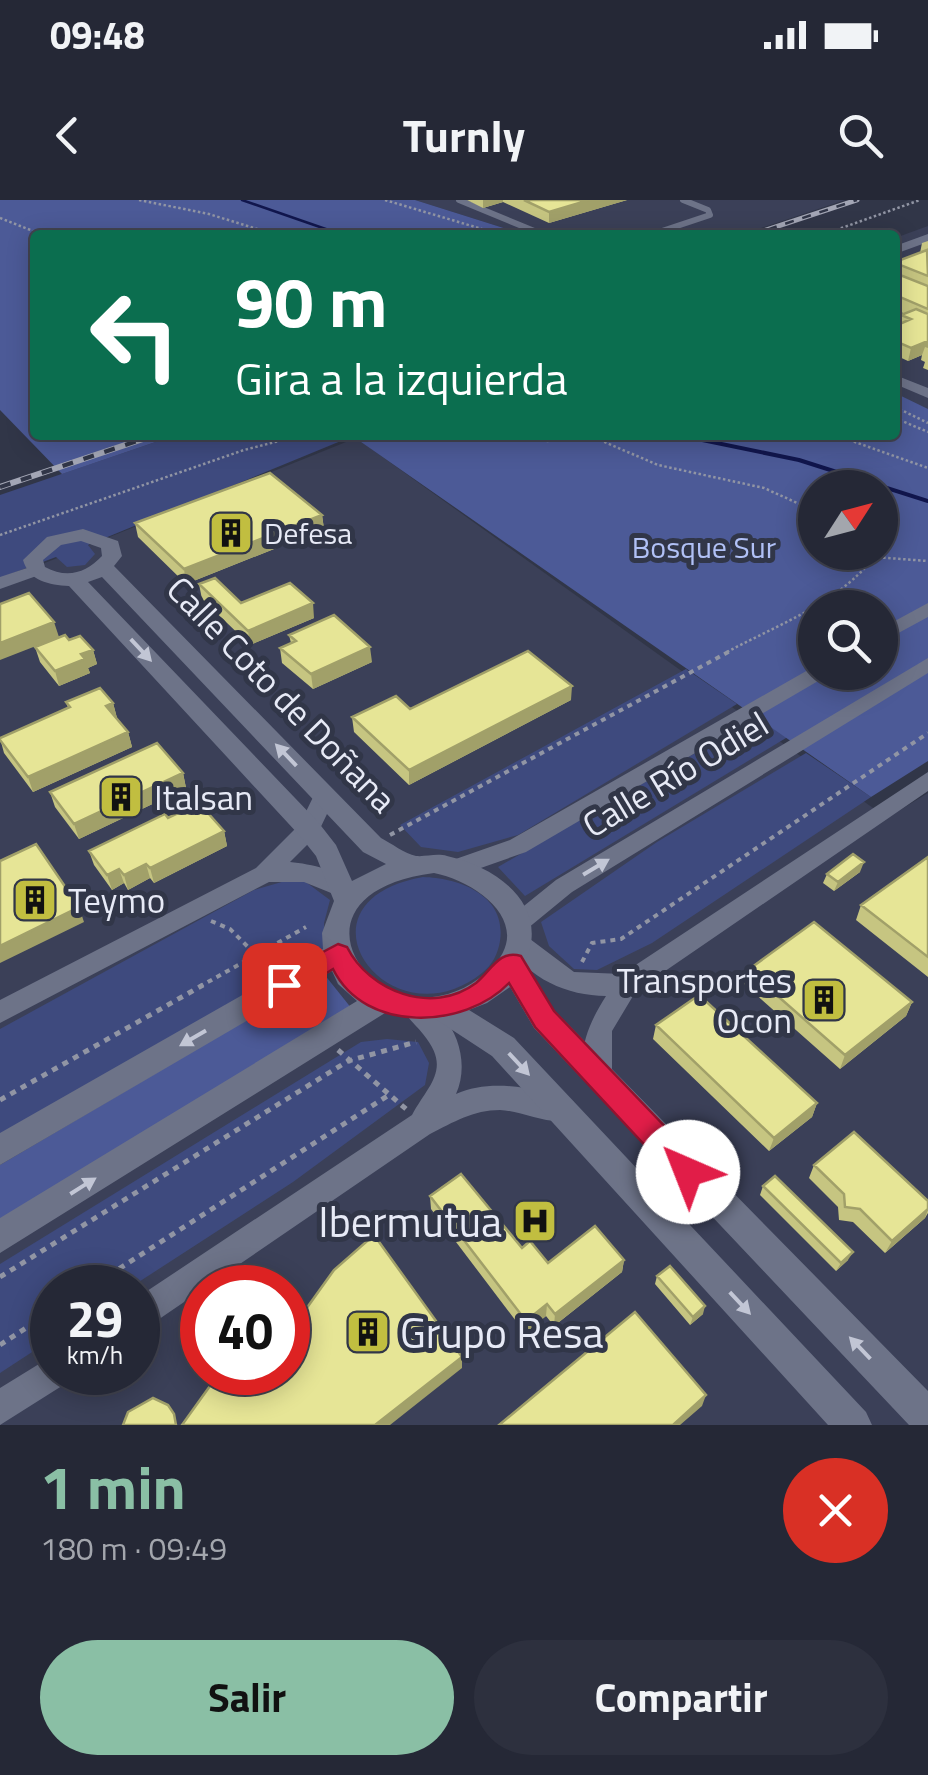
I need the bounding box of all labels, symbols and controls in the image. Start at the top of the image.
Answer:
text: 09:48 [50,6,145,64]
text: Turnly [403,101,525,169]
icon: back [40,108,95,163]
icon: search [833,108,888,163]
text: 90 m [235,248,388,354]
icon: left [70,270,200,400]
text: Gira a la izquierda [235,344,568,412]
north arrow [798,470,898,570]
map controls [798,470,898,690]
building icon: Defesa [208,510,254,556]
place label: Defesa [264,510,352,556]
park label: Bosque Sur [632,524,776,570]
street label: Calle Coto de Doñana [154,563,410,825]
button: search [798,590,898,690]
one-way arrow [129,638,152,662]
street label: Calle Río Odiel [572,697,778,851]
one-way arrow [275,744,298,768]
place label: Italsan [154,770,253,824]
building icon: Italsan [98,774,144,820]
one-way arrow [582,859,610,876]
place label: Teymo [68,873,165,927]
building icon: Teymo [12,877,58,923]
pin [242,943,327,1028]
place label: Transportes Ocon [617,953,792,1047]
icon: arrive [257,958,312,1013]
building icon: Transportes Ocon [801,977,847,1023]
one-way arrow [179,1029,207,1046]
one-way arrow [507,1052,530,1076]
position arrow [636,1120,740,1224]
one-way arrow [69,1178,97,1195]
place label: Ibermutua [318,1189,502,1253]
hospital icon: Ibermutua [512,1198,558,1244]
speed limit sign: 40 [180,1265,310,1395]
text: 29 [67,1280,123,1356]
one-way arrow [728,1290,751,1314]
place label: Grupo Resa [400,1300,604,1364]
building icon: Grupo Resa [345,1309,391,1355]
text: km/h [67,1336,123,1374]
one-way arrow [849,1337,872,1361]
text: 1 min [40,1441,186,1532]
button: close [783,1458,888,1563]
text: 180 m · 09:49 [40,1524,227,1572]
button: Salir [40,1640,454,1755]
button: Compartir [474,1640,888,1755]

